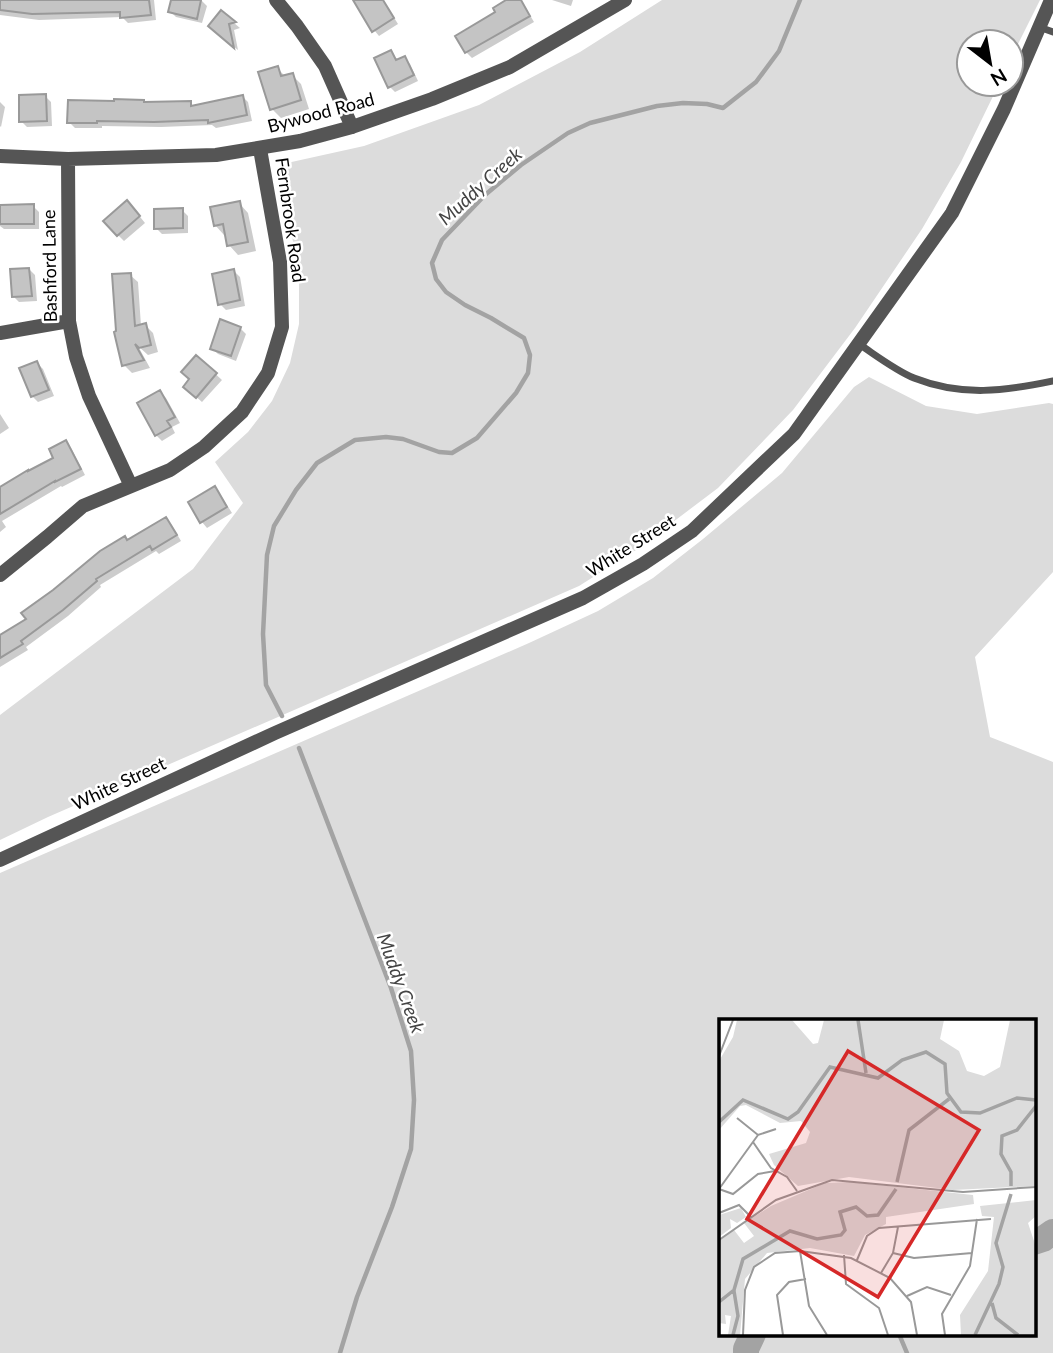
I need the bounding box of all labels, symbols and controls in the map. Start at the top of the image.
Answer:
north arrow [955,28,1025,98]
text: N [987,64,1011,92]
street label: Bywood Road [265,87,377,137]
water label: Muddy Creek [433,141,527,229]
street label: Fernbrook Road [271,156,311,284]
street label: Bashford Lane [37,209,61,323]
street label: White Street [582,509,680,581]
street label: White Street [68,752,169,814]
water label: Muddy Creek [373,930,431,1037]
inset map [719,1019,1036,1336]

